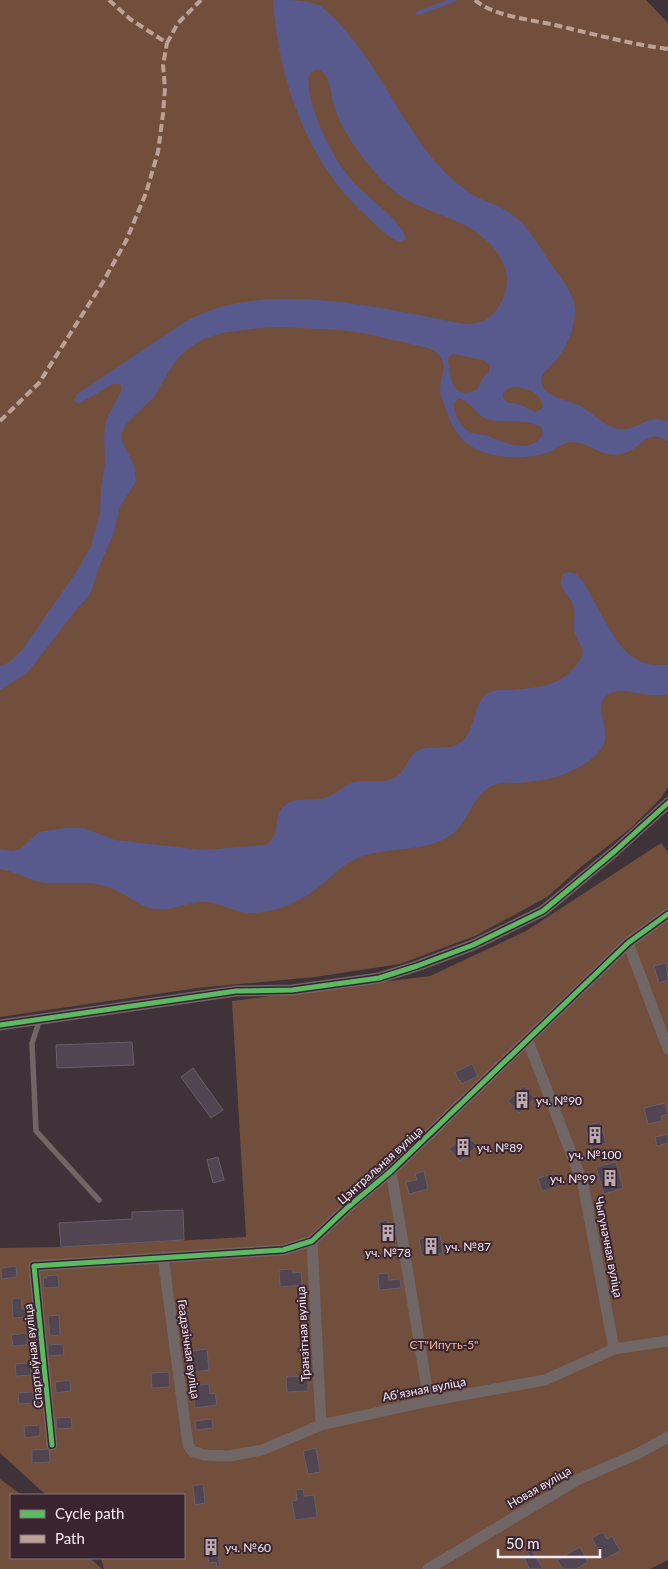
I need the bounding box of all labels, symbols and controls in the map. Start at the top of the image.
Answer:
building icon: уч. №90 [512,1090,532,1110]
place label: уч. №90 [536,1093,582,1108]
street label: Цэнтральная вуліца [334,1123,426,1207]
building icon: уч. №100 [585,1125,605,1145]
building icon: уч. №89 [453,1137,473,1157]
place label: уч. №89 [477,1140,523,1155]
place label: уч. №100 [568,1147,622,1162]
building icon: уч. №99 [600,1168,620,1188]
place label: уч. №99 [550,1171,596,1186]
street label: Чыгуначная вуліца [592,1195,626,1299]
building icon: уч. №78 [378,1223,398,1243]
building icon: уч. №87 [421,1236,441,1256]
place label: уч. №87 [445,1239,491,1254]
place label: уч. №78 [365,1245,411,1260]
street label: Транзітная вуліца [293,1286,313,1382]
street label: Геадэзічная вуліца [175,1298,203,1400]
street label: Спартыўная вуліца [20,1303,46,1409]
park label: СТ"Ипуть-5" [409,1337,479,1352]
street label: Абʼязная вуліца [381,1374,467,1404]
street label: Новая вуліца [504,1463,574,1511]
legend [10,1494,185,1559]
text: Cycle path [55,1504,124,1522]
scale bar [498,1526,600,1558]
text: Path [55,1529,85,1547]
text: 50 m [506,1534,540,1552]
building icon: уч. №60 [201,1537,221,1557]
place label: уч. №60 [225,1540,271,1555]

